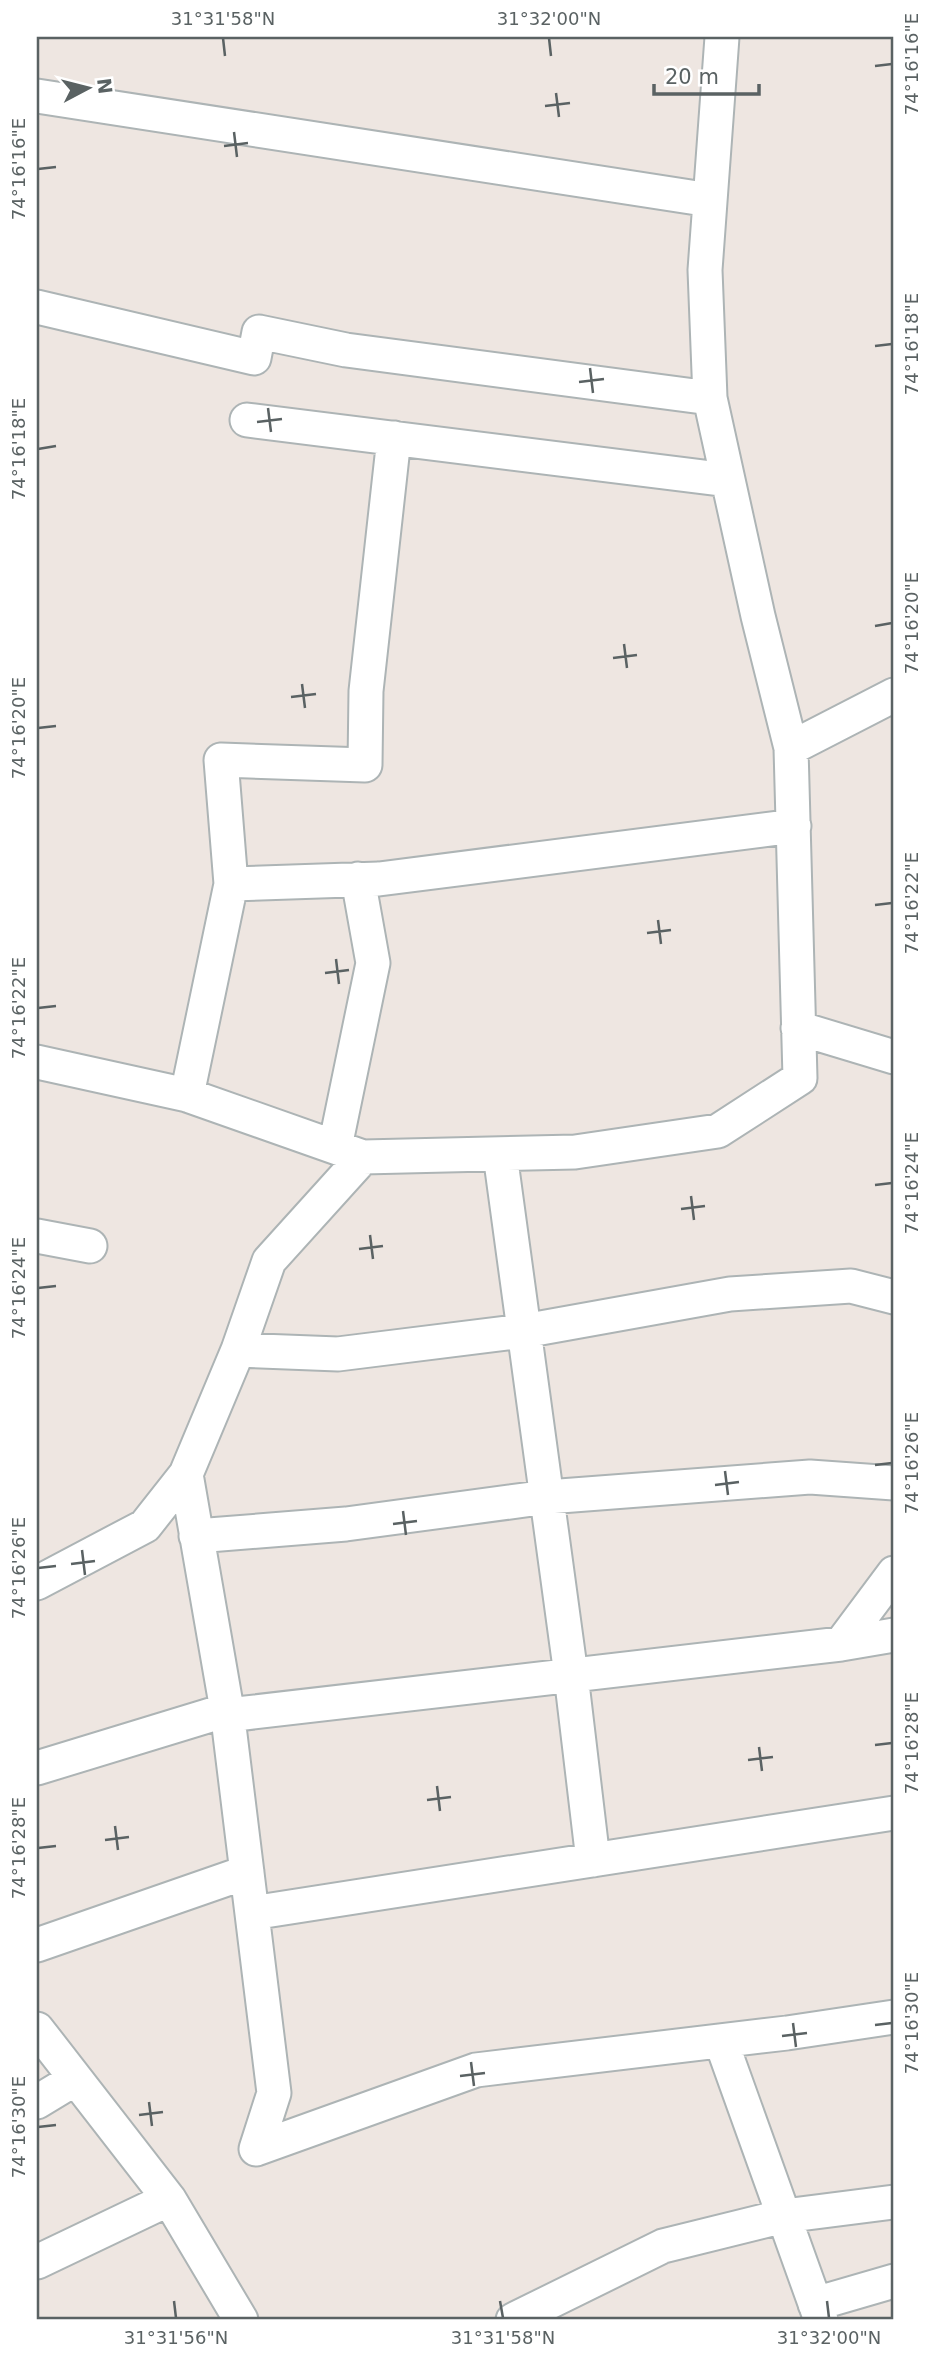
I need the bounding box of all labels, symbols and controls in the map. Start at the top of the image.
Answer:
text: 31°31'58"N [171,8,275,29]
text: 31°32'00"N [497,8,601,29]
text: 74°16'16"E [901,13,922,115]
north arrow [52,52,122,122]
scale bar [654,52,760,96]
text: 20 m [665,65,719,89]
text: N [93,77,117,95]
text: 74°16'16"E [8,118,29,220]
text: 74°16'18"E [901,293,922,395]
text: 74°16'18"E [8,398,29,500]
text: 74°16'20"E [901,572,922,674]
text: 74°16'20"E [8,677,29,779]
text: 74°16'22"E [901,852,922,954]
text: 74°16'22"E [8,957,29,1059]
text: 74°16'24"E [901,1132,922,1234]
text: 74°16'24"E [8,1237,29,1339]
text: 74°16'26"E [901,1412,922,1514]
text: 74°16'26"E [8,1517,29,1619]
text: 74°16'28"E [901,1692,922,1794]
text: 74°16'28"E [8,1797,29,1899]
text: 74°16'30"E [901,1972,922,2074]
text: 74°16'30"E [8,2076,29,2178]
text: 31°31'56"N [124,2327,228,2348]
text: 31°31'58"N [451,2327,555,2348]
text: 31°32'00"N [777,2327,881,2348]

